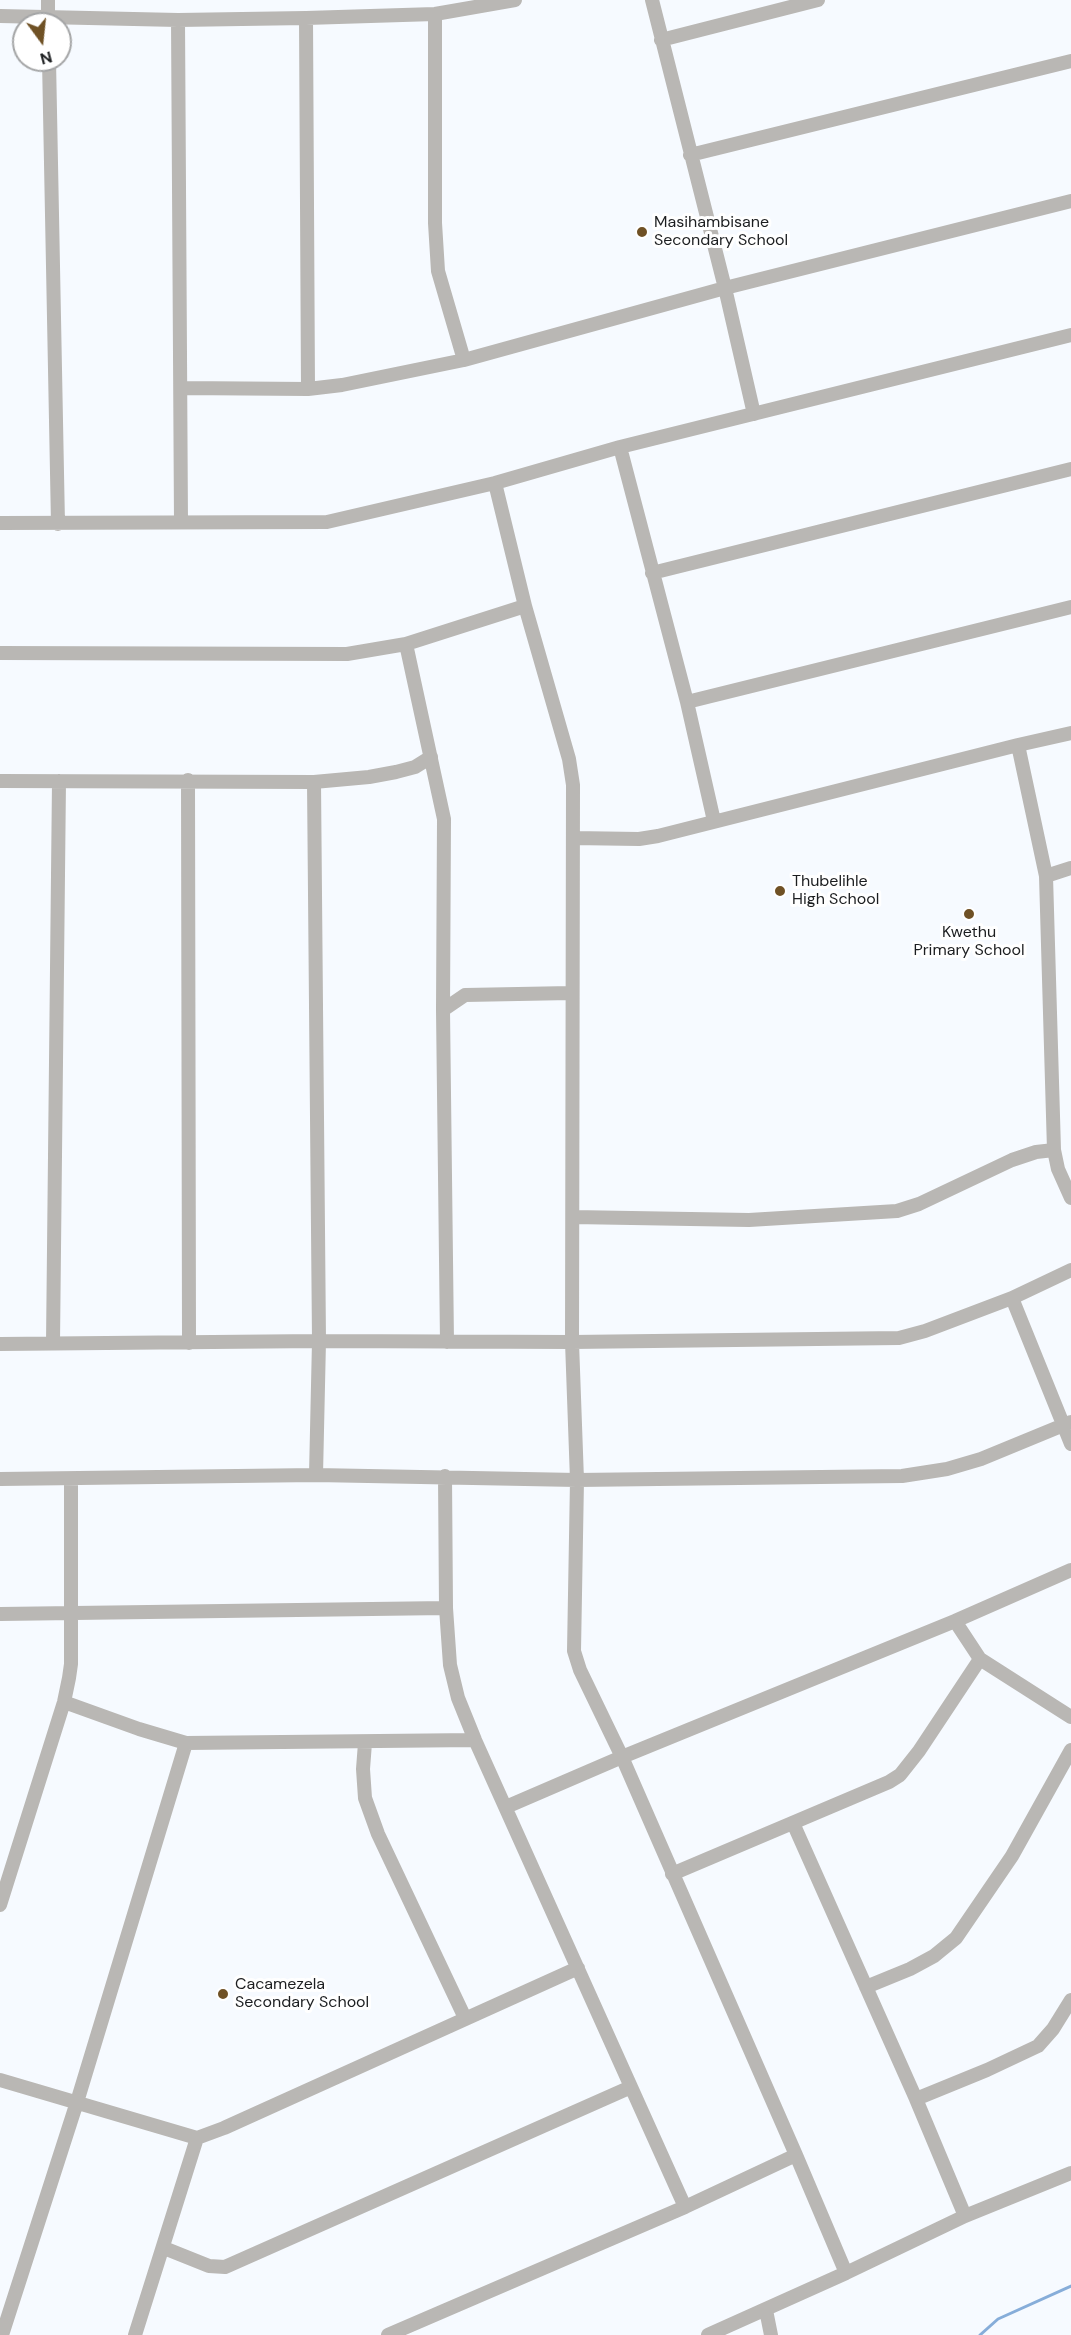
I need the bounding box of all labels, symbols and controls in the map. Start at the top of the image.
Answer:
north arrow [12,12,72,72]
text: N [38,46,55,70]
place label: Masihambisane Secondary School [654,213,788,251]
marker: Masihambisane Secondary School [635,225,649,239]
place label: Thubelihle High School [792,872,879,910]
marker: Thubelihle High School [773,884,787,898]
marker: Kwethu Primary School [962,907,976,921]
place label: Kwethu Primary School [913,923,1025,961]
place label: Cacamezela Secondary School [235,1975,369,2013]
marker: Cacamezela Secondary School [216,1987,230,2001]

